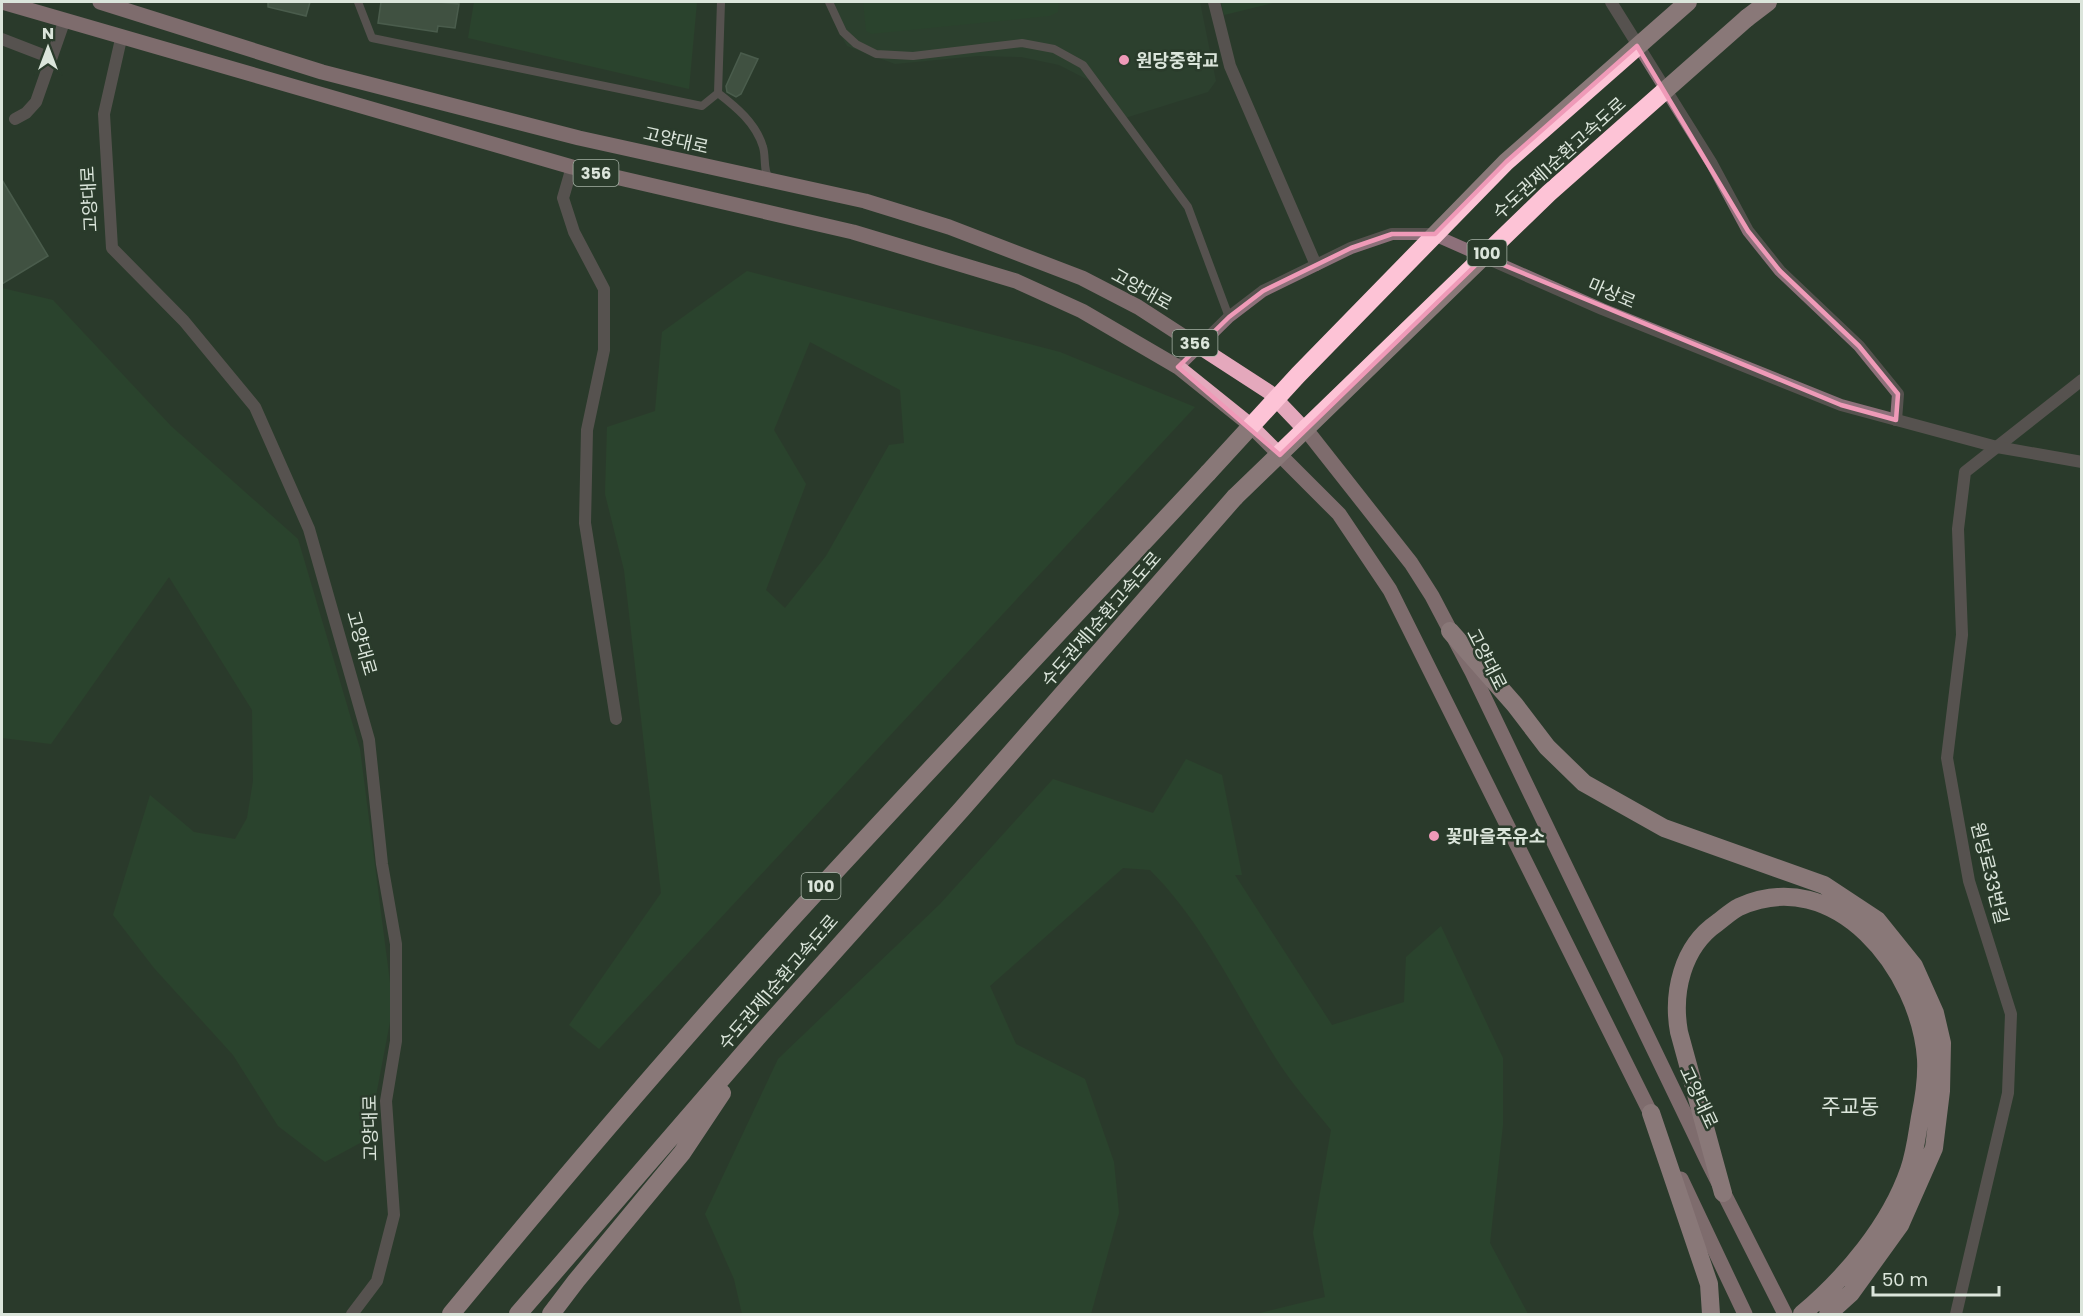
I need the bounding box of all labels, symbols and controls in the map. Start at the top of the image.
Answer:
north arrow [18,18,78,78]
text: N [42,22,54,45]
place label: 원당중학교 [1136,48,1219,73]
marker: 원당중학교 [1117,53,1131,67]
street label: 수도권제1순환고속도로 [1487,91,1631,225]
street label: 고양대로 [641,120,711,160]
road number: 356 [574,160,618,186]
street label: 고양대로 [75,165,103,233]
road number: 100 [1468,240,1506,266]
street label: 고양대로 [1107,262,1177,316]
street label: 마상로 [1584,272,1640,314]
road number: 356 [1172,330,1218,356]
street label: 수도권제1순환고속도로 [1035,546,1167,692]
street label: 고양대로 [341,608,383,678]
street label: 고양대로 [1461,624,1513,694]
street label: 원당로33번길 [1965,820,2015,926]
place label: 꽃마을주유소 [1446,824,1545,849]
marker: 꽃마을주유소 [1427,829,1441,843]
road number: 100 [802,873,840,899]
street label: 수도권제1순환고속도로 [712,909,844,1055]
street label: 고양대로 [1674,1062,1724,1132]
district label: 주교동 [1821,1092,1879,1121]
street label: 고양대로 [357,1095,383,1161]
scale bar [1873,1259,1999,1297]
text: 50 m [1882,1267,1928,1292]

